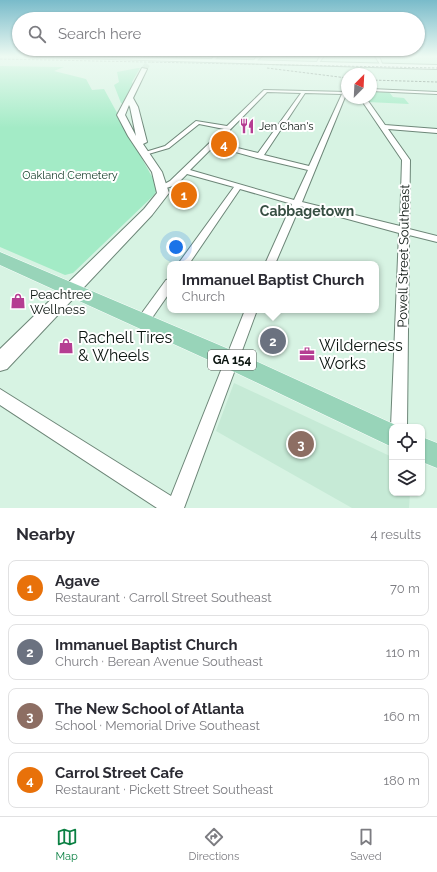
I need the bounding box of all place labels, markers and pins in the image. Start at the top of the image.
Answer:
restaurant icon: Jen Chan's [238,117,256,135]
place label: Jen Chan's [259,120,314,133]
pin: 4 [211,129,237,159]
pin: 1 [171,180,197,210]
place label: Peachtree Wellness [30,287,92,317]
shop icon: Peachtree Wellness [9,292,27,310]
pin: 2 [260,326,286,356]
place label: Rachell Tires & Wheels [78,328,172,365]
place label: Wilderness Works [319,336,403,373]
shop icon: Rachell Tires & Wheels [57,337,75,355]
office icon: Wilderness Works [298,345,316,363]
pin: 3 [288,429,314,459]

